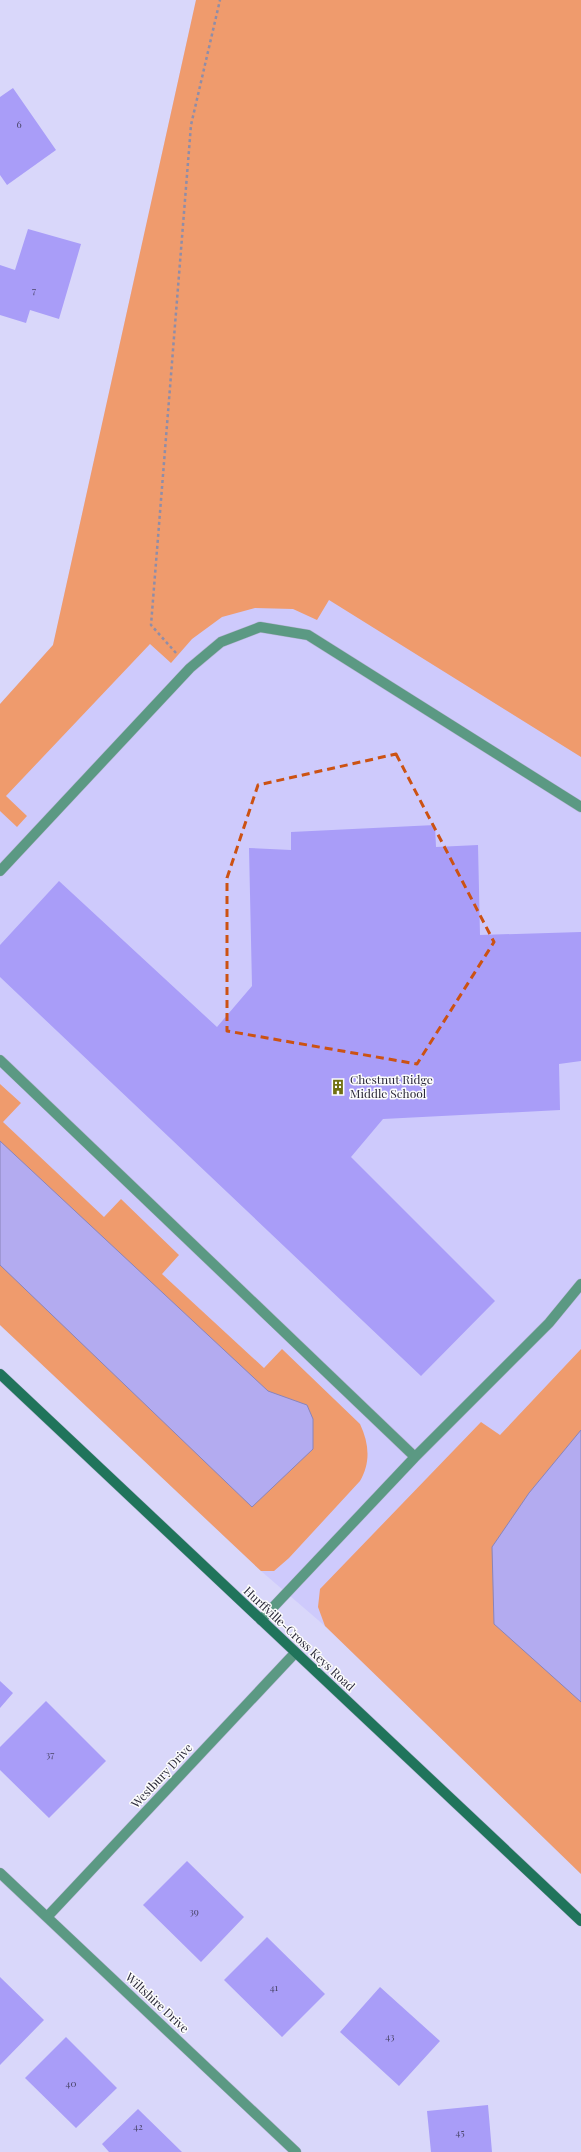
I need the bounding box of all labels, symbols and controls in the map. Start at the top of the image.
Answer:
house number: 6 [16,117,22,131]
house number: 7 [32,283,36,297]
place label: Chestnut Ridge Middle School [350,1071,433,1101]
building icon: Chestnut Ridge Middle School [329,1078,347,1096]
street label: Hurffville-Cross Keys Road [241,1583,359,1694]
street label: Westbury Drive [126,1740,195,1812]
house number: 37 [46,1747,54,1761]
house number: 39 [189,1904,199,1918]
street label: Wiltshire Drive [122,1968,193,2036]
house number: 41 [270,1980,279,1994]
house number: 43 [385,2029,395,2043]
house number: 40 [66,2076,76,2090]
house number: 42 [133,2119,143,2133]
house number: 45 [455,2125,465,2139]

